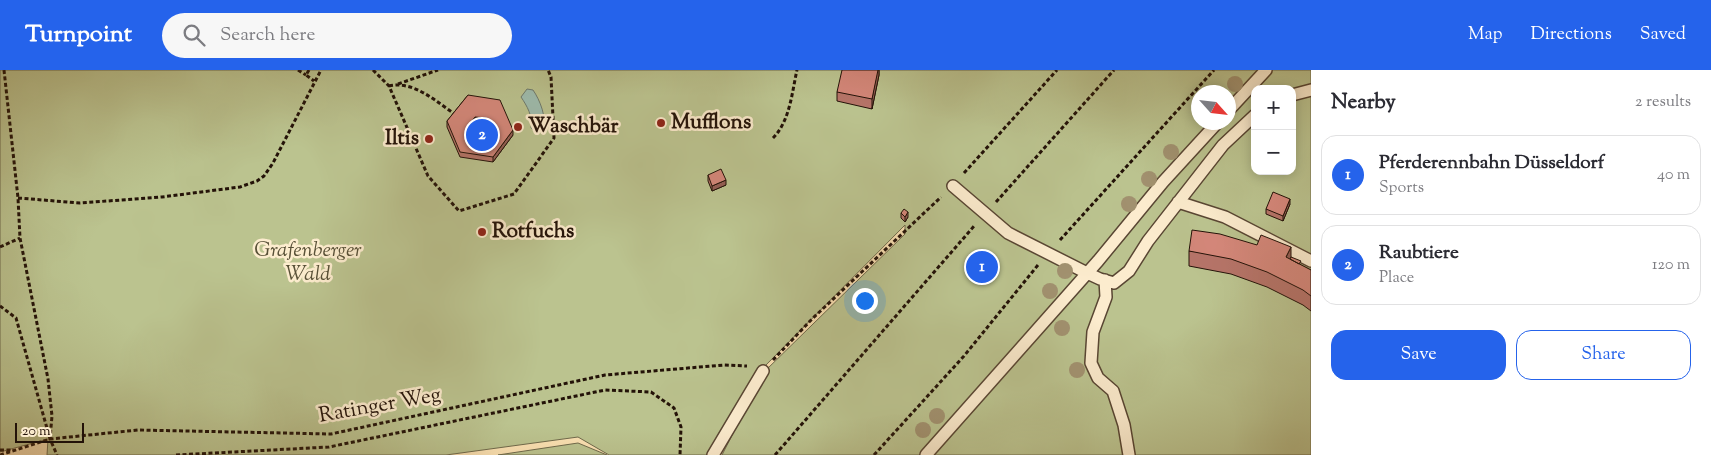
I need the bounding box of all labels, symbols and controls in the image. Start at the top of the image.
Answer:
search box [162,13,512,58]
text: Turnpoint [25,18,132,52]
icon: search [180,21,208,49]
text: Search here [220,22,315,49]
text: Map [1468,22,1503,48]
text: Directions [1531,22,1612,48]
text: Saved [1640,22,1686,48]
north arrow [1191,85,1236,130]
map controls [1251,85,1296,175]
button: + [1251,85,1296,130]
text: Nearby [1331,88,1396,118]
text: 2 results [1635,91,1691,114]
place label: Mufflons [671,108,751,138]
place label: Waschbär [528,112,618,142]
pin: 2 [466,116,498,154]
marker: Mufflons [655,117,667,129]
marker: Waschbär [512,121,524,133]
place label: Iltis [385,124,419,154]
button: − [1251,130,1296,175]
marker: Iltis [423,133,435,145]
text: Pferderennbahn Düsseldorf [1379,150,1604,177]
text: 1 [1345,164,1351,187]
text: 40 m [1657,164,1690,187]
text: Sports [1379,177,1424,200]
place label: Rotfuchs [492,217,574,247]
marker: Rotfuchs [476,226,488,238]
park label: Grafenberger Wald [254,236,362,290]
text: Raubtiere [1379,240,1459,267]
pin: 1 [966,248,998,286]
text: 2 [1344,254,1352,277]
text: 120 m [1652,254,1690,277]
text: Place [1379,267,1414,290]
your location [852,288,878,314]
button: Save [1331,330,1506,380]
button: Share [1516,330,1691,380]
street label: Ratinger Weg [317,381,443,431]
scale bar [15,420,84,443]
text: 20 m [22,422,51,442]

